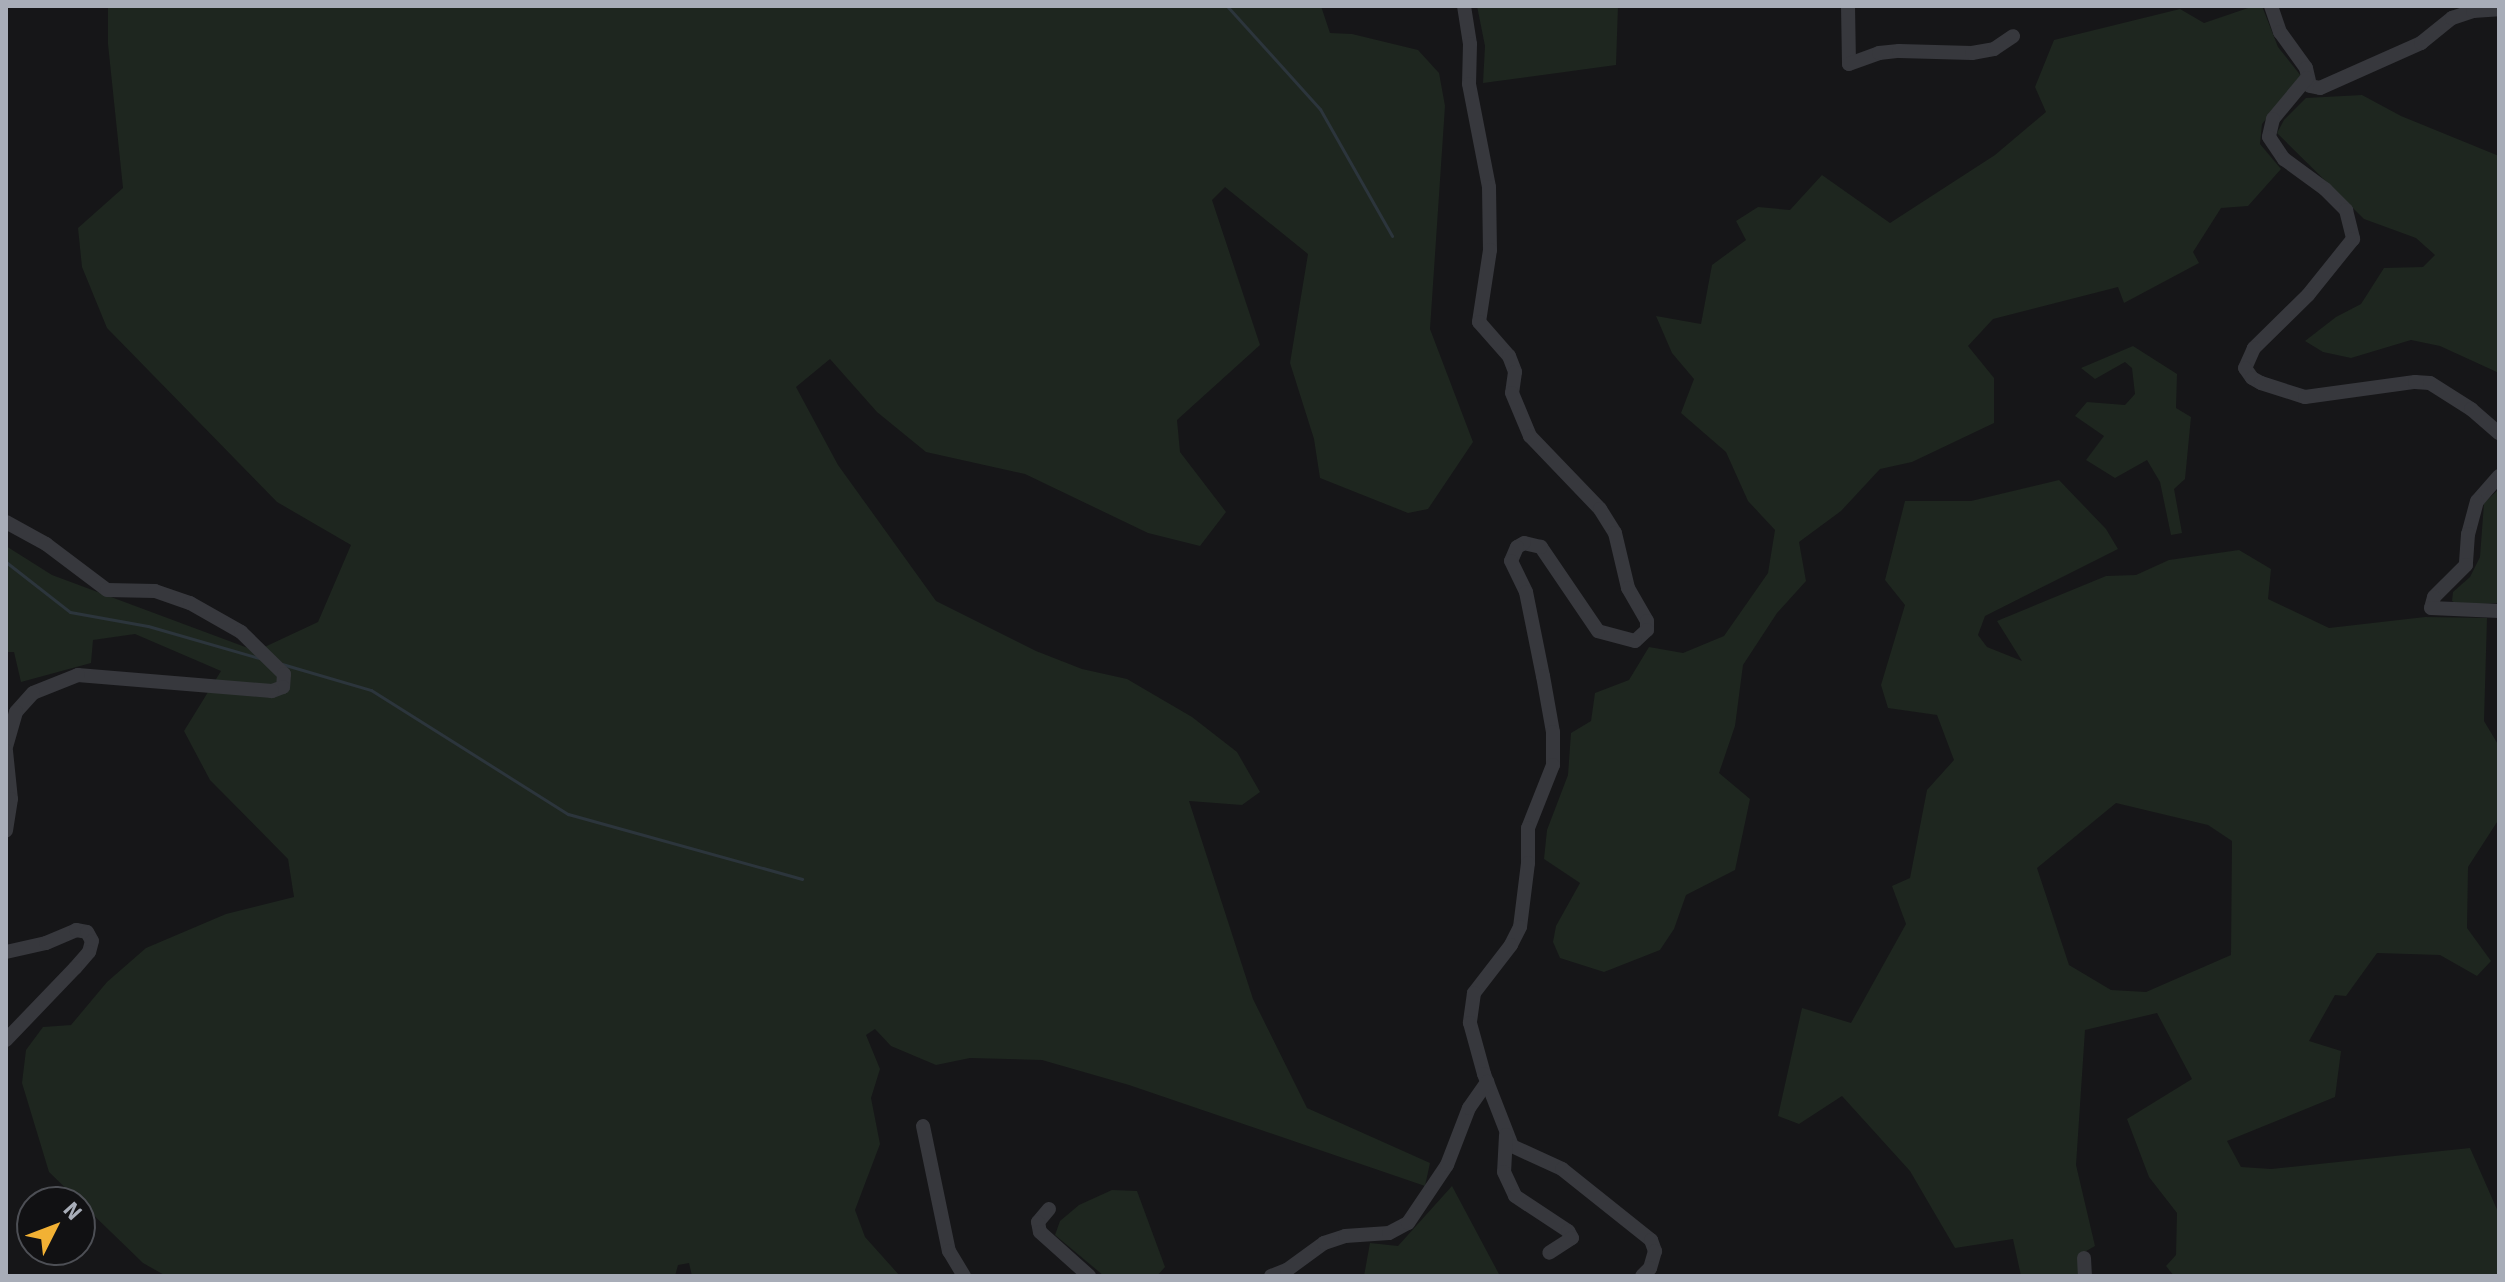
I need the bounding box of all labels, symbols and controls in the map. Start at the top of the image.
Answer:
north arrow [16,1186,96,1266]
text: N [58,1196,88,1226]

